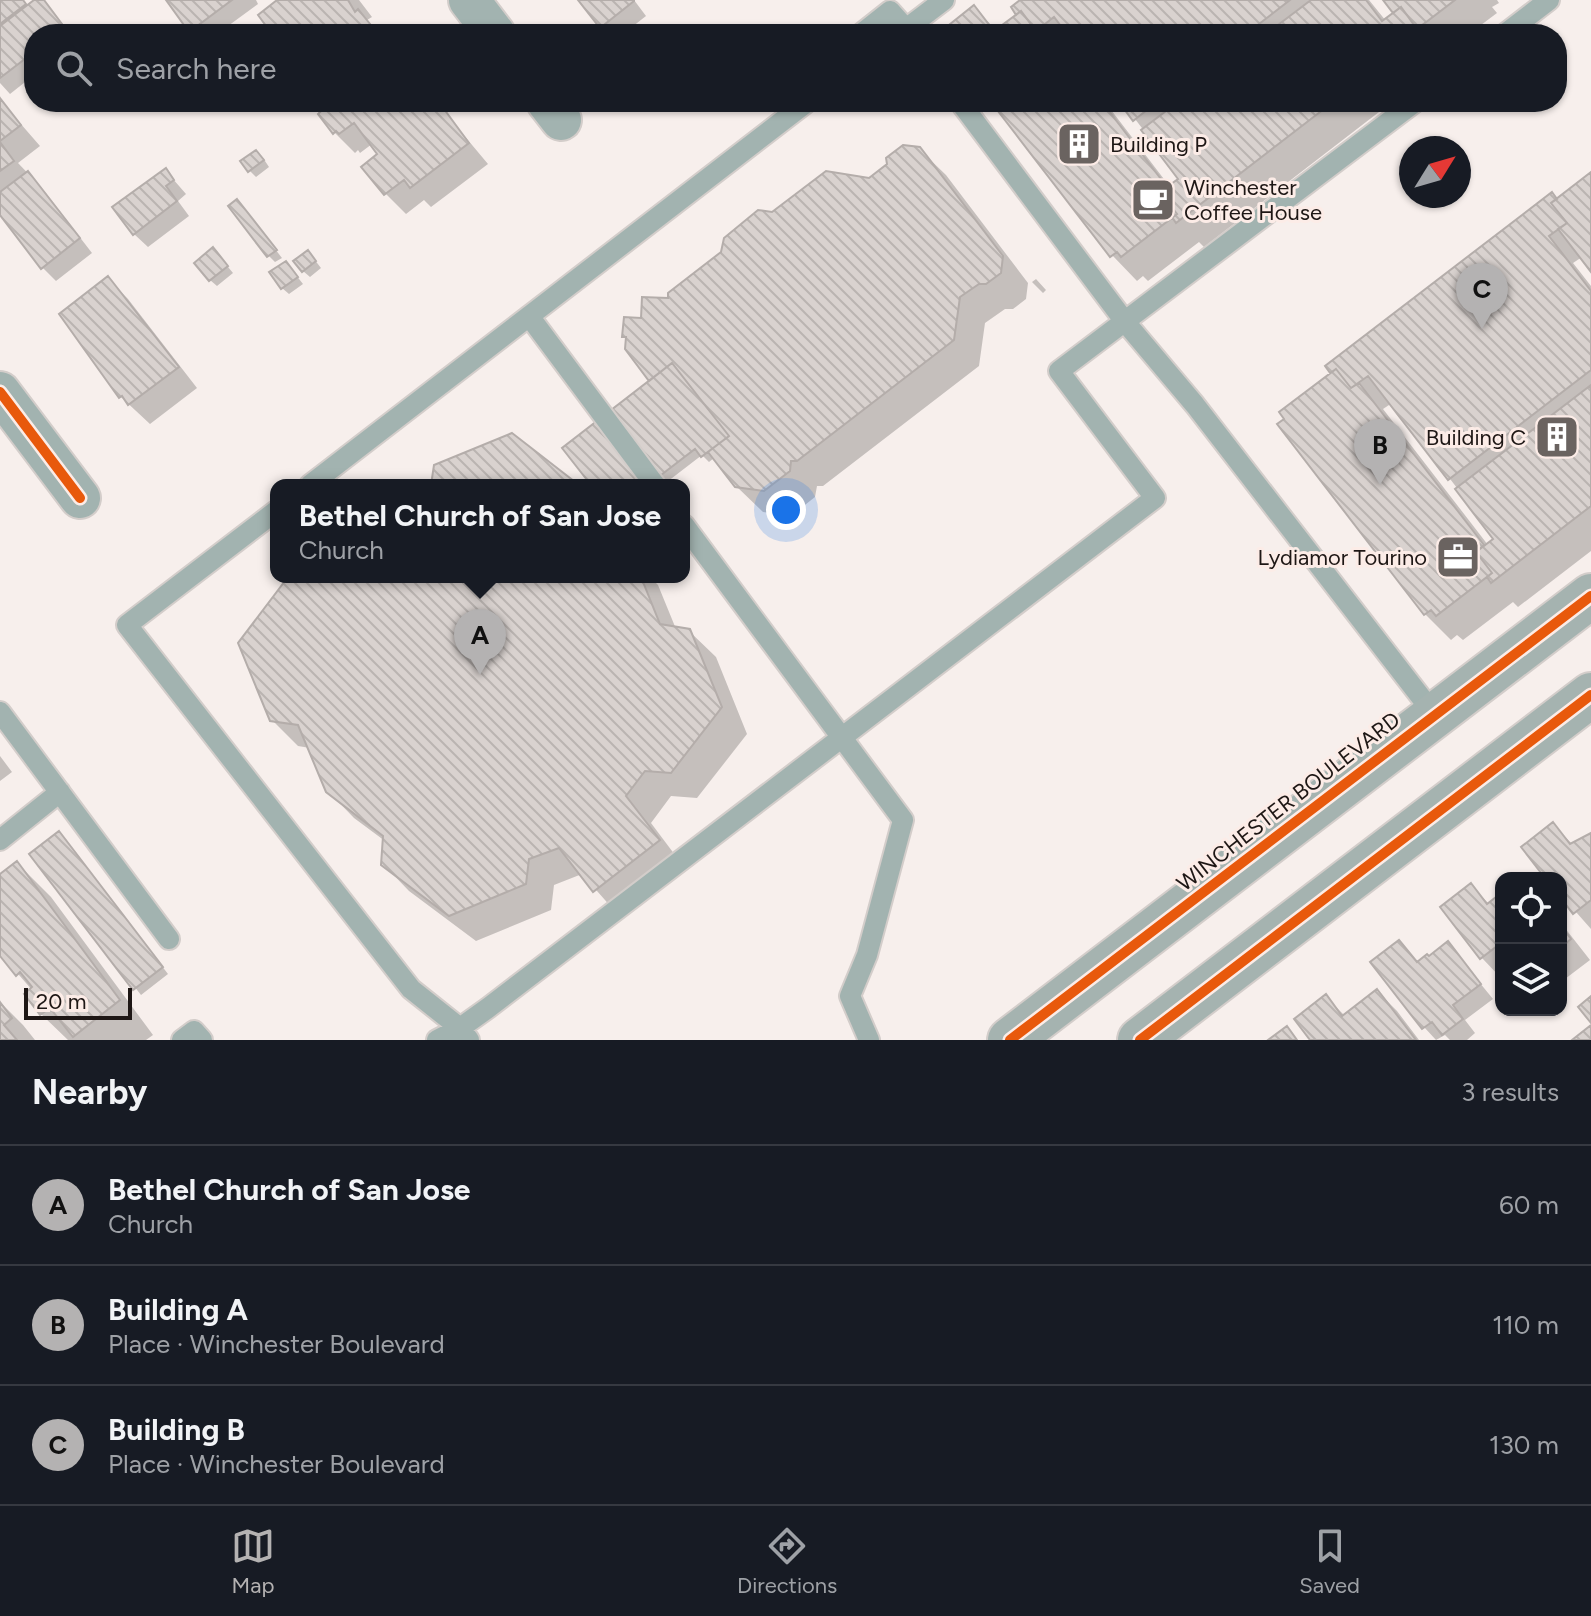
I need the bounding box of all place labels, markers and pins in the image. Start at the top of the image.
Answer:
building icon: Building P [1055,120,1103,168]
place label: Building P [1110,131,1207,158]
place label: Winchester Coffee House [1184,174,1322,226]
cafe icon: Winchester Coffee House [1129,176,1177,224]
pin: C [1456,263,1508,329]
building icon: Building C [1533,413,1581,461]
pin: B [1354,419,1406,485]
place label: Building C [1426,424,1526,451]
office icon: Lydiamor Tourino [1434,533,1482,581]
place label: Lydiamor Tourino [1257,544,1427,571]
pin: A [454,609,506,675]

